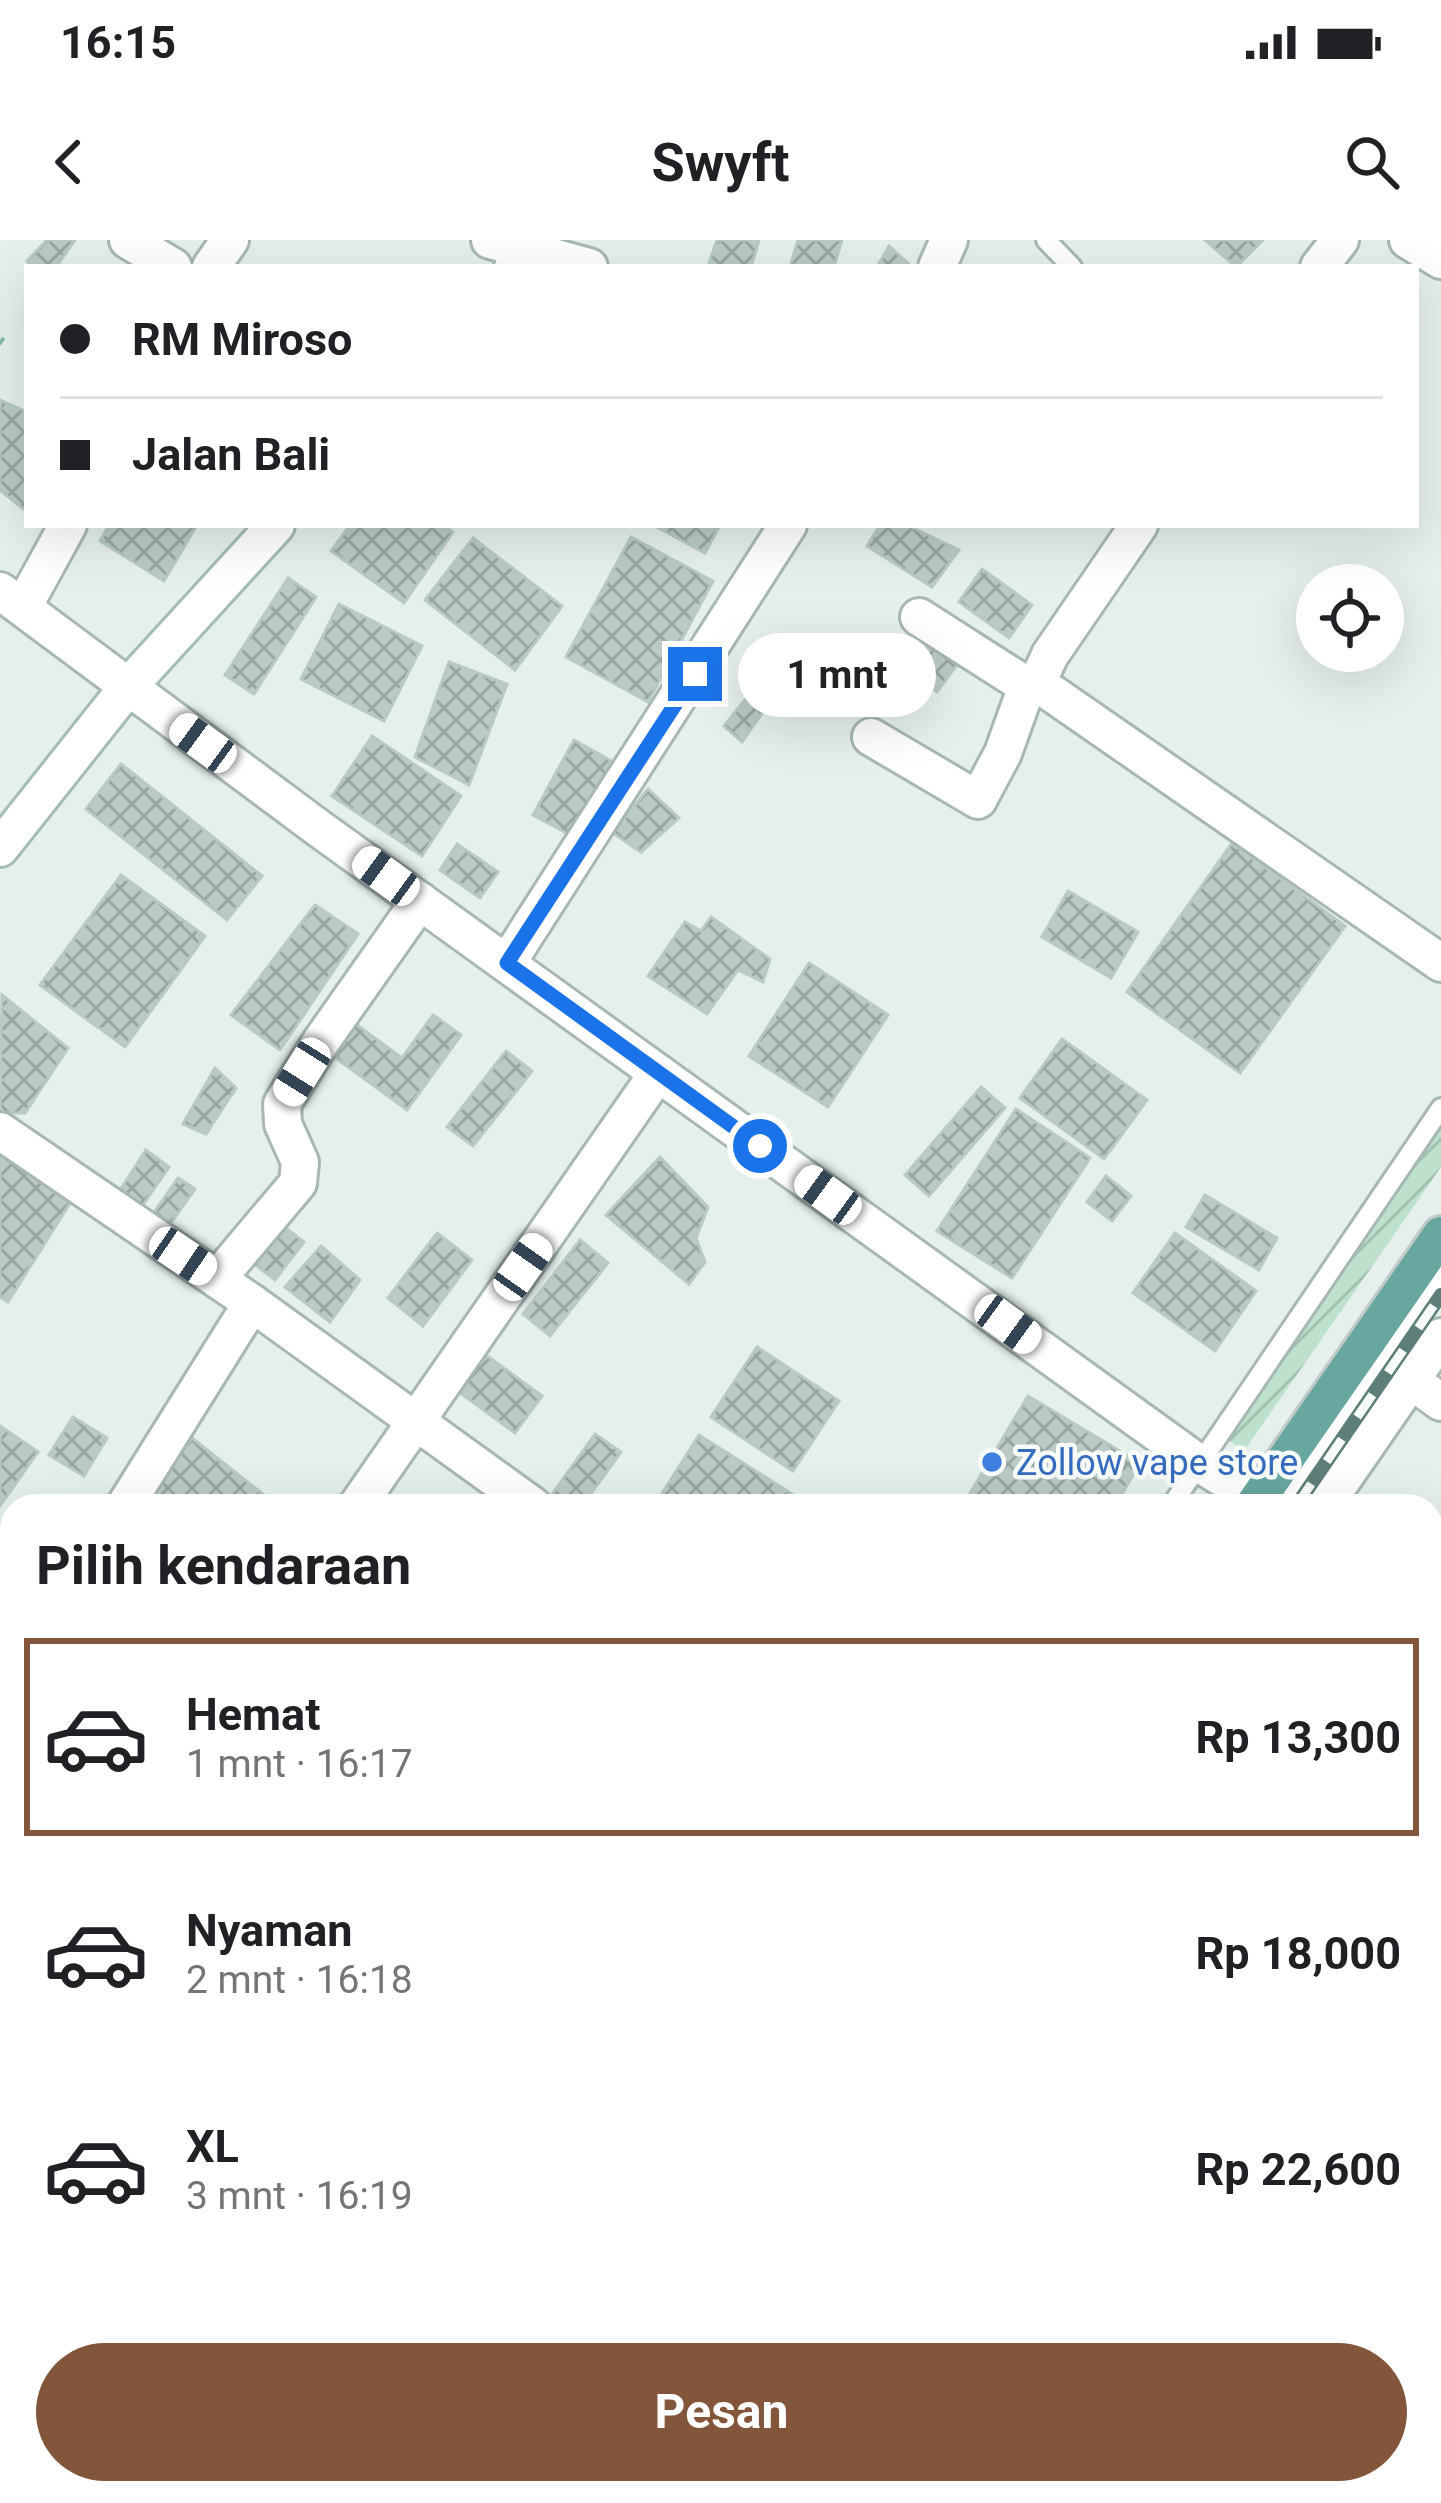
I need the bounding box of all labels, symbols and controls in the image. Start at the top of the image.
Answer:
text: 16:15 [60,16,176,69]
icon: back [36,129,102,195]
icon: search [1339,129,1405,195]
text: Swyft [651,131,790,194]
text: RM Miroso [132,313,352,366]
text: Jalan Bali [132,428,330,481]
map controls [1296,564,1404,672]
button: locate [1296,564,1404,672]
callout: 1 mnt [737,632,935,716]
route end [668,647,722,701]
text: 1 mnt [787,652,887,698]
car [163,707,243,779]
car [346,840,426,912]
car [268,1032,336,1112]
route start [733,1119,787,1173]
car [788,1159,868,1231]
car [143,1221,223,1291]
car [488,1227,558,1307]
car [968,1288,1048,1360]
place label: Zollow vape store [1016,1442,1298,1484]
marker: Zollow vape store [979,1449,1005,1475]
text: Pilih kendaraan [36,1534,411,1597]
icon: car [42,1683,150,1791]
text: Hemat [186,1688,320,1741]
text: Rp 13,300 [1196,1711,1401,1764]
text: 1 mnt · 16:17 [186,1741,413,1787]
icon: car [42,1899,150,2007]
text: Nyaman [186,1904,352,1957]
text: Rp 18,000 [1196,1927,1401,1980]
text: 2 mnt · 16:18 [186,1957,413,2003]
icon: car [42,2115,150,2223]
text: XL [186,2120,239,2173]
text: Rp 22,600 [1196,2143,1401,2196]
text: 3 mnt · 16:19 [186,2173,413,2219]
button: Pesan [36,2343,1407,2481]

